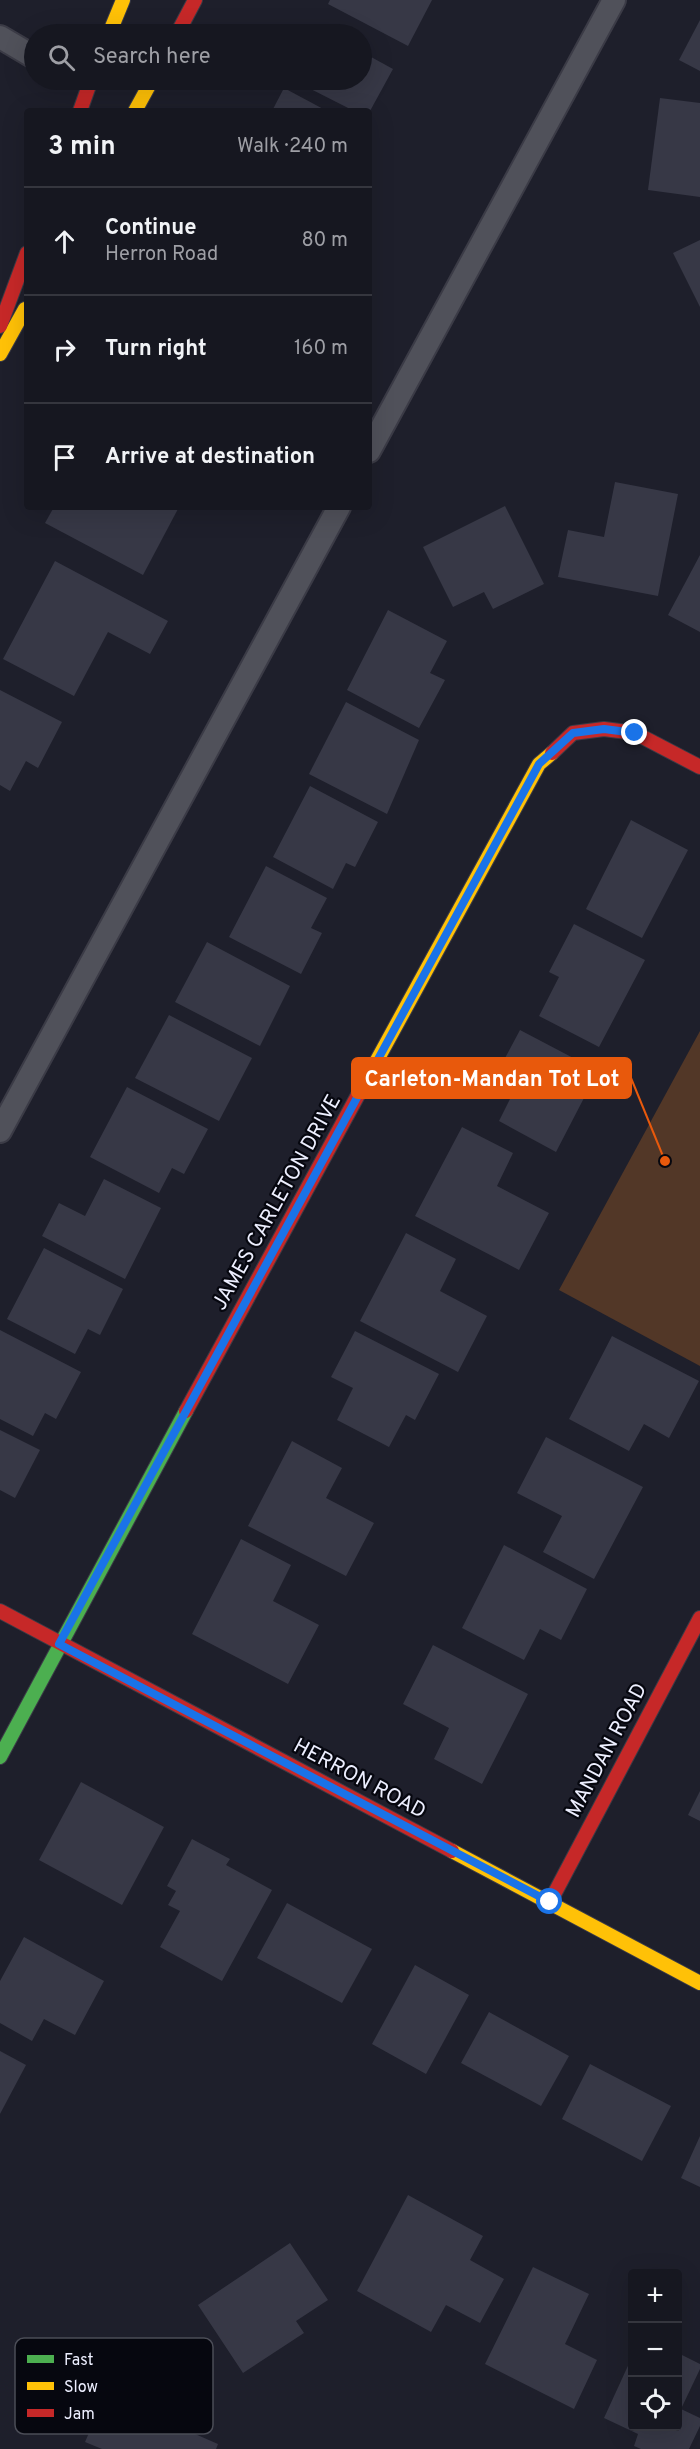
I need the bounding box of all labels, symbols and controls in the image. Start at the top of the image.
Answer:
search box [24,24,372,90]
icon: search [45,41,78,74]
text: Search here [93,44,211,71]
text: 3 min [48,131,116,164]
text: Walk · 240 m [237,134,348,160]
text: Continue [105,215,196,242]
icon: ahead [48,225,81,258]
text: 80 m [302,228,348,254]
text: Herron Road [105,242,218,268]
icon: right [48,333,81,366]
text: Turn right [105,336,207,363]
text: 160 m [294,336,348,362]
icon: arrive [48,441,81,474]
text: Arrive at destination [105,444,315,471]
route end [621,719,647,745]
callout: Carleton-Mandan Tot Lot [352,1058,631,1098]
text: Carleton-Mandan Tot Lot [365,1067,619,1094]
street label: JAMES CARLETON DRIVE [207,1090,348,1315]
street label: MANDAN ROAD [561,1679,654,1823]
street label: HERRON ROAD [288,1733,430,1826]
route start [536,1888,562,1914]
map controls [628,2269,682,2431]
button: + [628,2269,682,2323]
button: − [628,2323,682,2377]
legend [15,2338,213,2434]
text: Fast [64,2351,94,2371]
button: locate [628,2377,682,2431]
text: Slow [64,2378,98,2398]
text: Jam [64,2405,95,2425]

